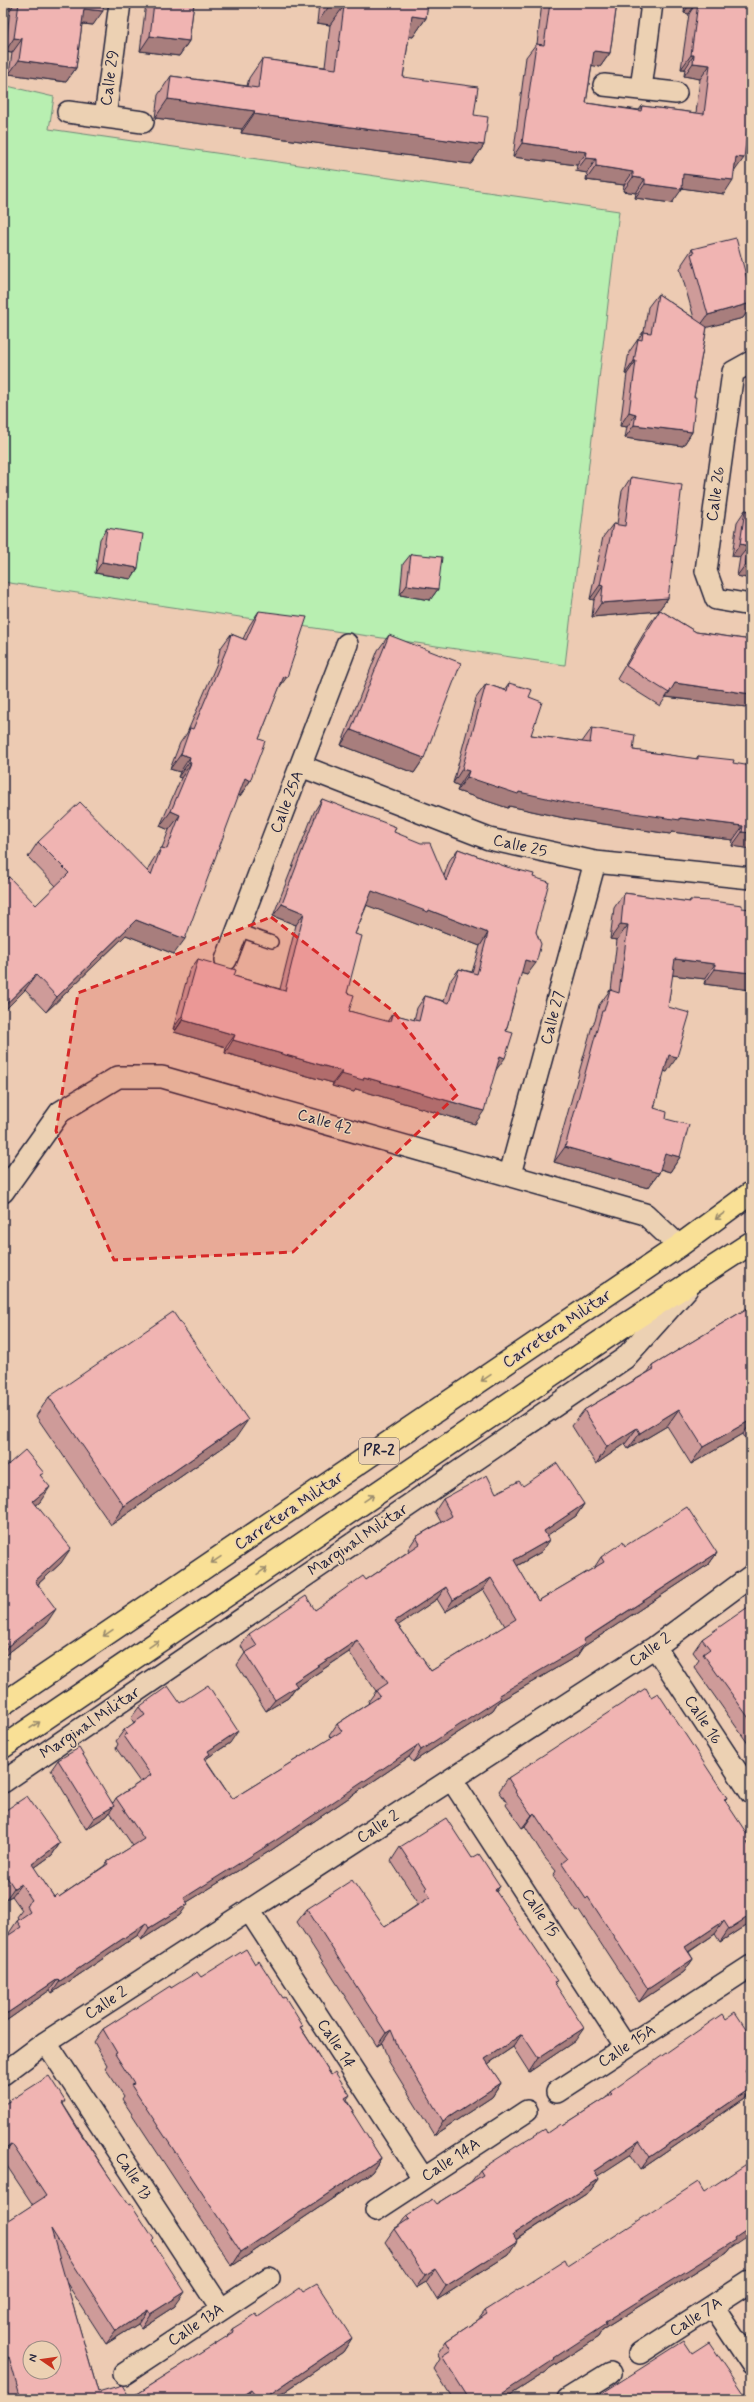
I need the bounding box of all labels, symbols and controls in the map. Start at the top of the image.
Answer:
street label: Calle 29 [96,49,124,107]
street label: Calle 26 [702,465,730,523]
street label: Calle 25A [265,768,309,836]
street label: Calle 25 [491,830,549,862]
street label: Calle 27 [536,989,570,1047]
street label: Calle 42 [295,1104,355,1140]
one-way arrow [714,1212,725,1220]
street label: Carretera Militar [499,1285,616,1373]
one-way arrow [480,1374,492,1382]
road number: PR-2 [359,1438,399,1464]
street label: Carretera Militar [231,1467,348,1555]
one-way arrow [364,1494,375,1502]
street label: Marginal Militar [304,1499,413,1582]
one-way arrow [210,1557,222,1565]
one-way arrow [256,1567,267,1575]
street label: Calle 2 [625,1628,675,1672]
one-way arrow [103,1629,114,1637]
one-way arrow [149,1640,160,1648]
street label: Marginal Militar [36,1682,145,1765]
street label: Calle 16 [679,1691,727,1749]
one-way arrow [29,1721,40,1729]
street label: Calle 2 [353,1805,403,1848]
street label: Calle 15 [516,1884,564,1942]
street label: Calle 2 [81,1981,131,2024]
street label: Calle 14 [312,2015,360,2073]
street label: Calle 15A [594,2020,660,2072]
street label: Calle 14A [418,2133,484,2187]
street label: Calle 13 [110,2148,156,2204]
street label: Calle 7A [666,2292,726,2342]
street label: Calle 13A [164,2299,228,2351]
north arrow [22,2340,62,2380]
text: N [26,2353,41,2363]

